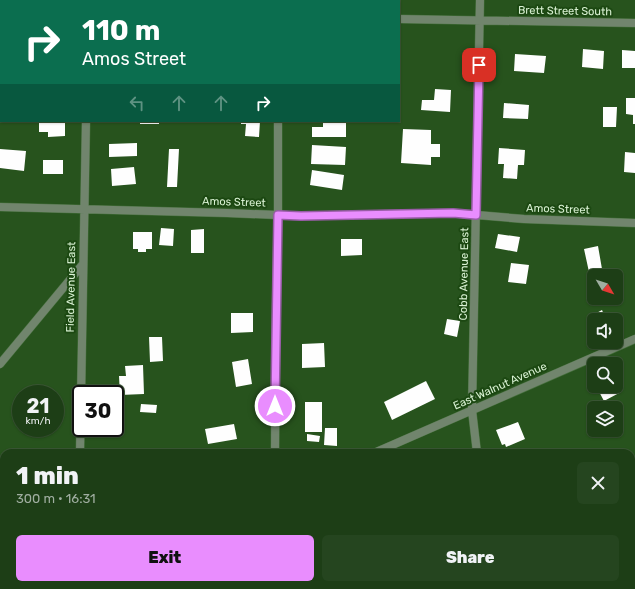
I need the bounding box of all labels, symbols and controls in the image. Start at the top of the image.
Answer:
street label: Brett Street South [518,4,612,18]
text: 110 m [82,14,160,47]
icon: right [16,16,68,68]
text: Amos Street [82,48,186,70]
pin [462,48,496,82]
icon: arrive [468,54,490,76]
icon: left [126,92,148,114]
icon: ahead [168,92,190,114]
icon: ahead [210,92,232,114]
icon: right [252,92,274,114]
street label: Amos Street [202,194,267,210]
street label: Amos Street [526,201,591,217]
street label: Cobb Avenue East [457,227,471,321]
street label: Field Avenue East [64,241,78,332]
north arrow [587,269,623,305]
map controls [587,269,623,437]
button: sound [587,313,623,349]
button: search [587,357,623,393]
street label: East Walnut Avenue [451,360,549,412]
speed limit sign: 30 [72,385,124,437]
position arrow [254,385,296,427]
text: 21 [27,394,49,418]
button: layers [587,401,623,437]
text: km/h [26,415,50,427]
text: 1 min [16,462,79,490]
button: close [577,462,619,504]
text: 300 m · 16:31 [16,491,96,506]
button: Exit [16,535,314,581]
button: Share [322,535,619,581]

